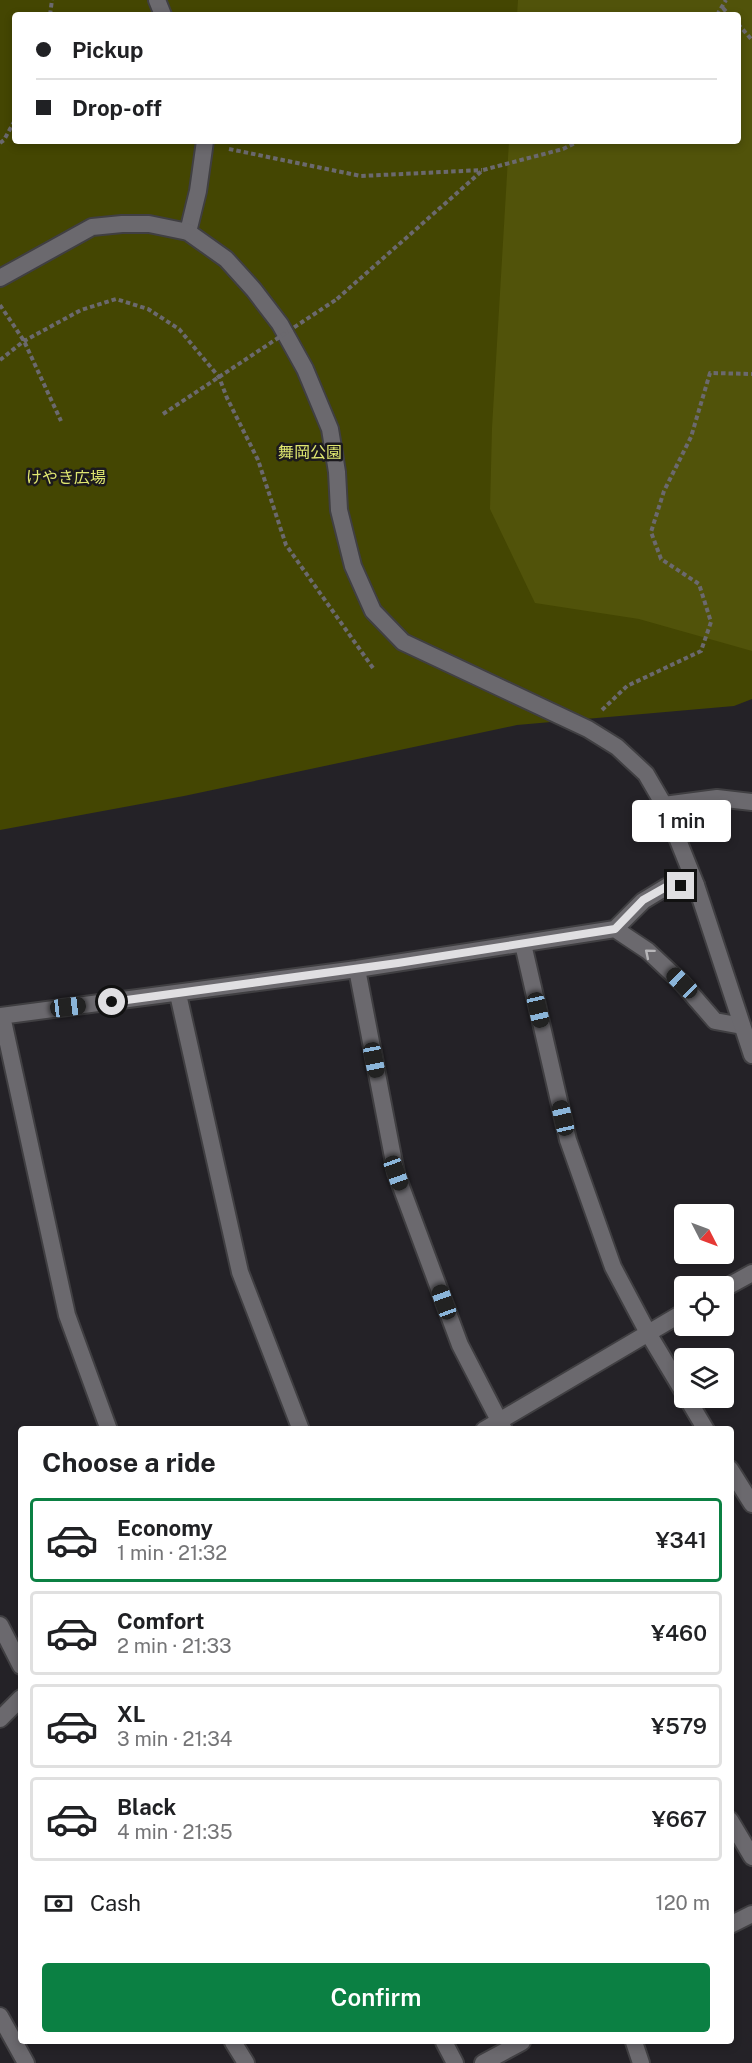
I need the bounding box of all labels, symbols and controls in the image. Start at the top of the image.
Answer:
text: Pickup [72,37,143,63]
text: Drop-off [72,95,162,121]
park label: 舞岡公園 [278,443,342,462]
park label: けやき広場 [26,468,106,487]
callout: 1 min [632,799,730,841]
text: 1 min [658,809,705,833]
route end [667,872,694,899]
one-way arrow [645,949,656,960]
car [663,964,701,1002]
route start [98,988,125,1015]
car [525,990,551,1030]
car [49,996,87,1018]
car [362,1041,386,1079]
car [550,1098,576,1138]
car [381,1153,411,1193]
north arrow [674,1204,734,1264]
map controls [674,1204,734,1408]
button: locate [674,1276,734,1336]
car [429,1282,459,1322]
button: layers [674,1348,734,1408]
text: Choose a ride [42,1446,216,1478]
icon: car [45,1513,99,1567]
text: Economy [117,1515,213,1541]
text: ¥341 [655,1527,707,1553]
text: 1 min · 21:32 [117,1541,227,1565]
icon: car [45,1606,99,1660]
text: Comfort [117,1608,204,1634]
text: ¥460 [651,1620,707,1646]
text: 2 min · 21:33 [117,1634,232,1658]
icon: car [45,1699,99,1753]
text: XL [117,1701,145,1727]
text: ¥579 [651,1713,707,1739]
text: 3 min · 21:34 [117,1727,232,1751]
icon: car [45,1792,99,1846]
text: Black [117,1794,176,1820]
text: ¥667 [652,1806,707,1832]
text: 4 min · 21:35 [117,1820,233,1844]
icon: cash [42,1887,75,1920]
text: Cash [90,1890,141,1916]
text: 120 m [656,1891,710,1915]
button: Confirm [42,1963,710,2032]

